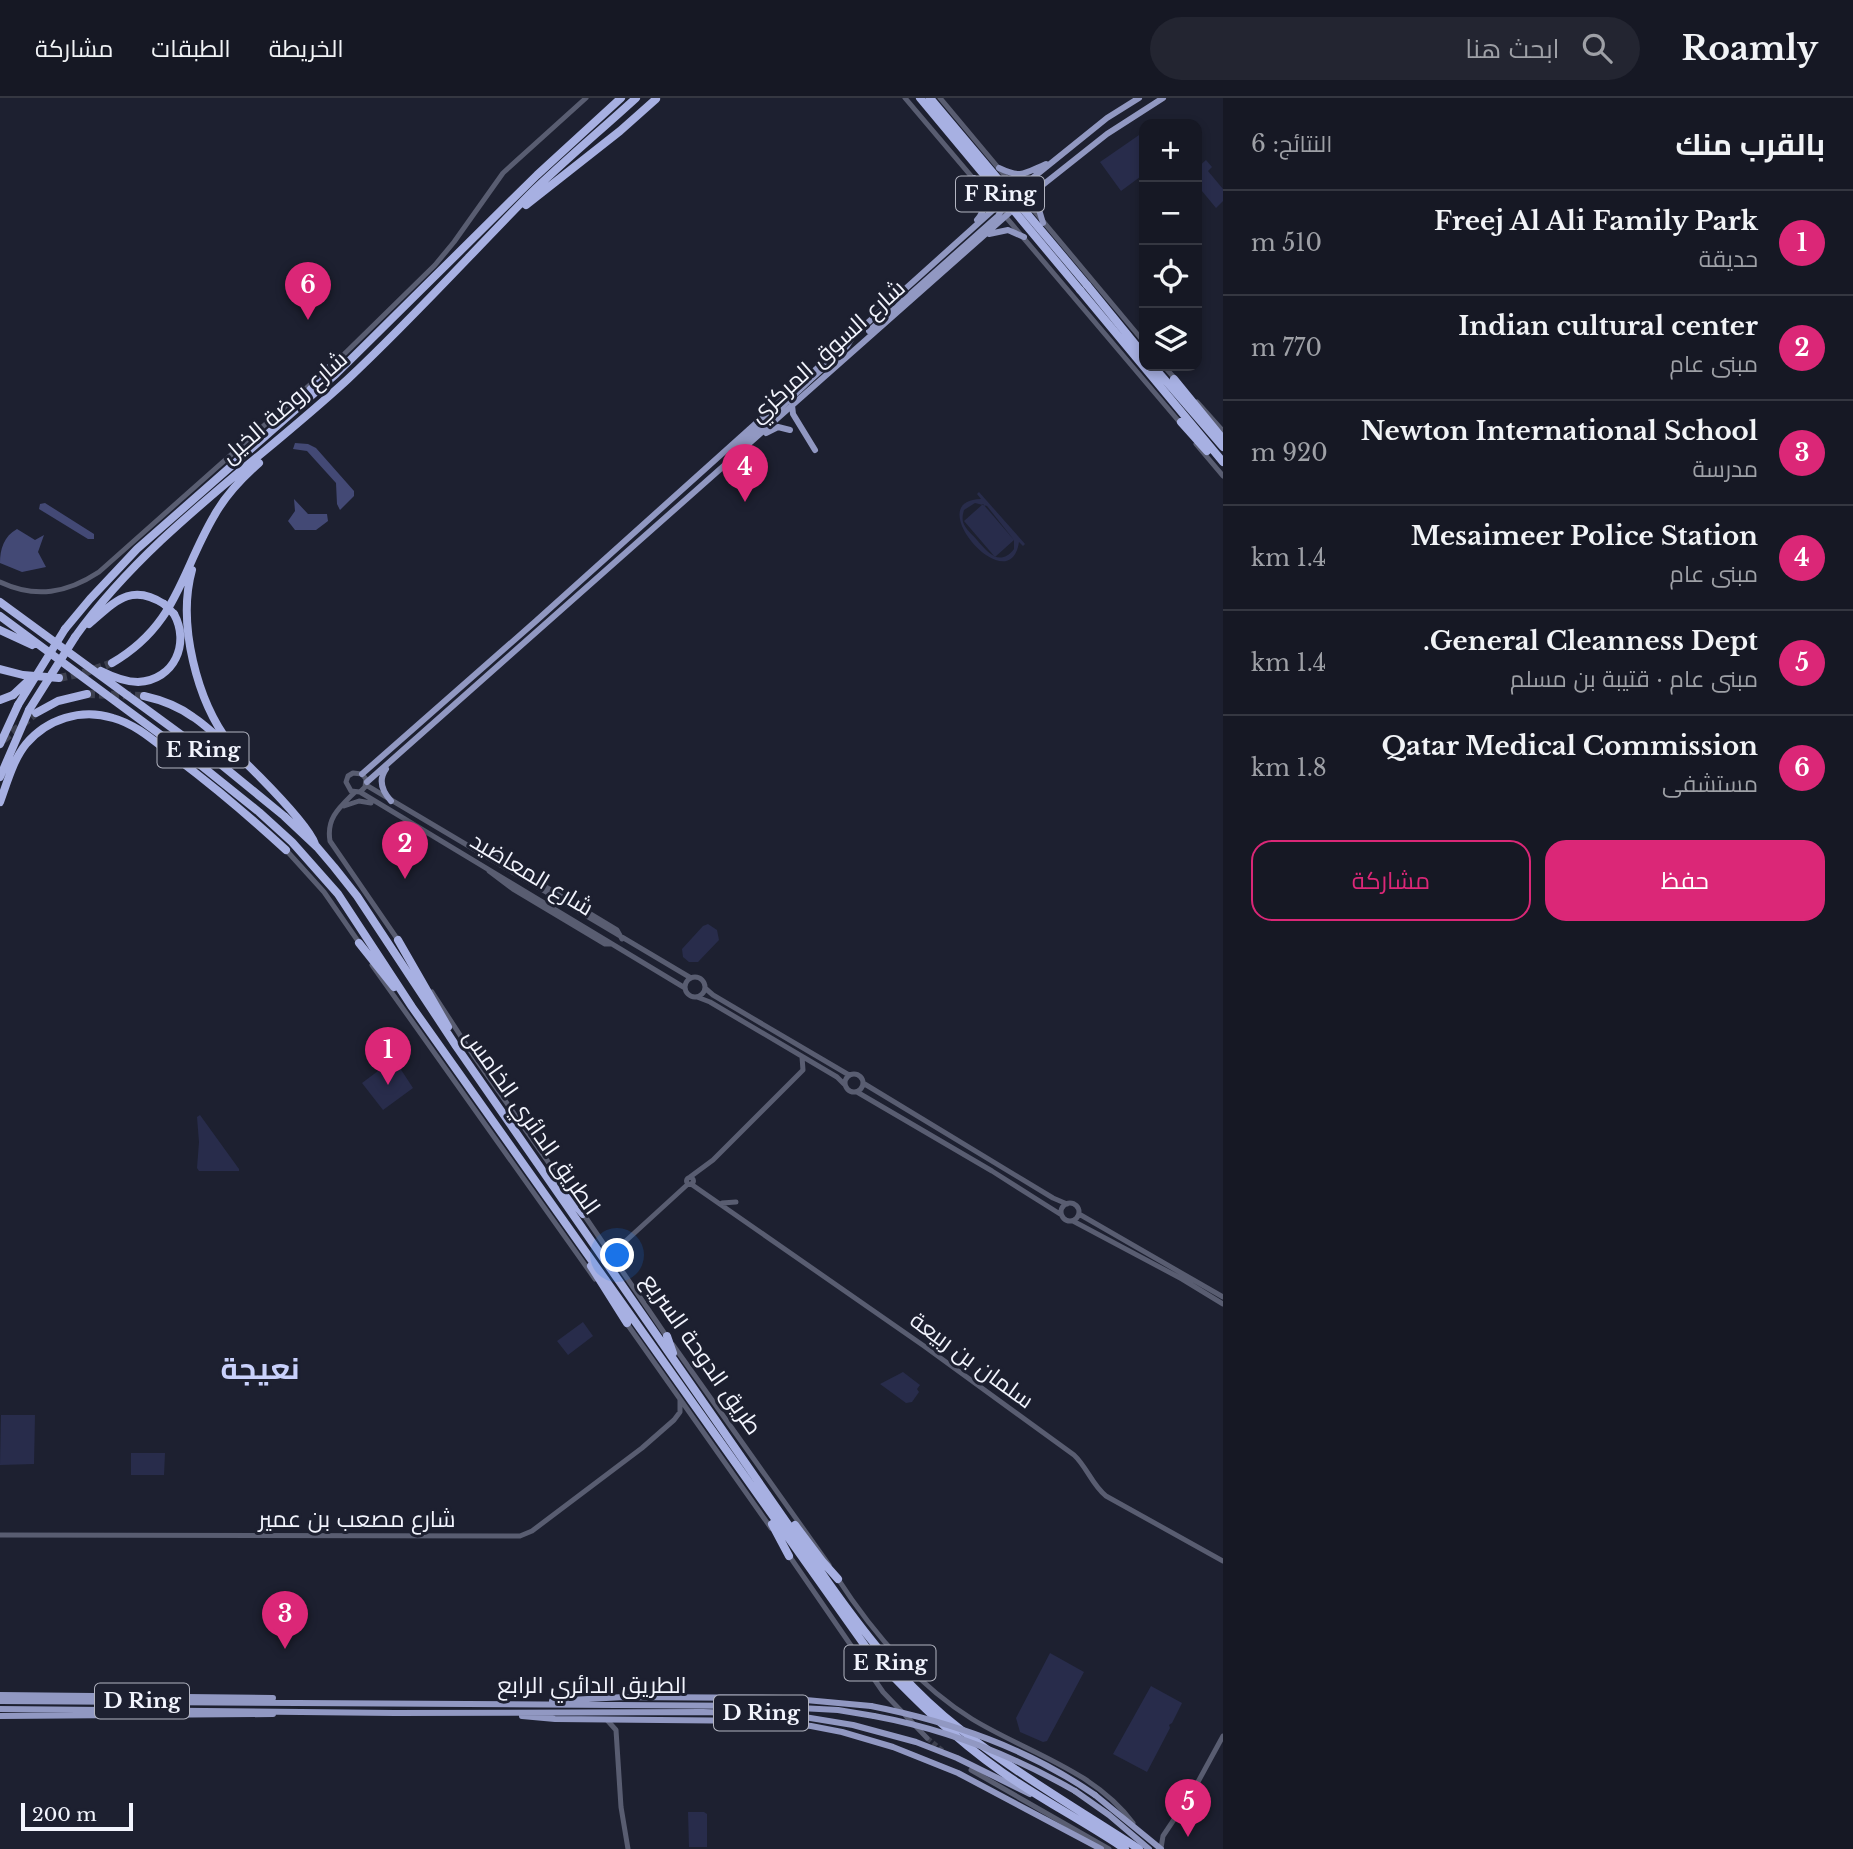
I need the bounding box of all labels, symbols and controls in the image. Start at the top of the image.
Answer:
search box [1150,17,1640,80]
text: Roamly [1682,28,1818,69]
icon: search [1578,29,1616,67]
text: ابحث هنا [1465,33,1560,65]
text: مشاركة [35,34,113,63]
text: الطبقات [151,34,231,63]
text: الخريطة [269,34,344,63]
map controls [1139,119,1202,371]
button: + [1139,119,1202,182]
text: بالقرب منك [1676,126,1825,163]
text: النتائج: 6 [1251,130,1332,158]
road number: F Ring [956,176,1044,212]
button: − [1139,182,1202,245]
text: Freej Al Ali Family Park [1434,205,1758,237]
text: 510 m [1251,229,1322,257]
text: 1 [1797,229,1807,257]
button: locate [1139,245,1202,308]
text: حديقة [1699,245,1758,273]
pin: 6 [285,262,331,320]
street label: شارع السوق المركزي [743,274,913,431]
button: layers [1139,308,1202,371]
text: Indian cultural center [1458,310,1758,342]
text: 770 m [1251,334,1322,362]
text: 2 [1795,334,1810,362]
street label: شارع روضة الخيل [215,345,354,471]
text: مبنى عام [1670,350,1758,378]
text: Newton International School [1361,415,1758,447]
text: 920 m [1251,439,1328,467]
text: 3 [1795,439,1809,467]
pin: 4 [722,444,768,502]
text: مدرسة [1693,455,1758,483]
text: Mesaimeer Police Station [1411,520,1758,552]
text: 1.4 km [1251,544,1326,572]
text: 4 [1794,544,1810,572]
text: مبنى عام [1670,560,1758,588]
text: General Cleanness Dept. [1423,625,1758,657]
text: 1.4 km [1251,649,1326,677]
text: 5 [1795,649,1809,677]
text: مبنى عام · قتيبة بن مسلم [1510,665,1758,693]
text: Qatar Medical Commission [1381,730,1758,762]
road number: E Ring [158,732,248,768]
text: 1.8 km [1251,754,1327,782]
text: 6 [1794,754,1810,782]
text: مستشفى [1662,770,1758,798]
pin: 2 [382,821,428,879]
street label: شارع المعاضيد [464,826,599,923]
button: مشاركة [1251,840,1531,921]
button: حفظ [1545,840,1825,921]
street label: الطريق الدائري الخامس [454,1024,606,1222]
pin: 1 [365,1027,411,1085]
your location [600,1238,634,1272]
street label: طريق الدوحة السريع [634,1268,768,1441]
street label: سلمان بن ربيعة [905,1306,1039,1414]
district label: نعيجة [220,1350,300,1387]
street label: شارع مصعب بن عمير [256,1505,456,1535]
pin: 3 [262,1591,308,1649]
road number: E Ring [844,1646,936,1680]
street label: الطريق الدائري الرابع [497,1671,687,1703]
road number: D Ring [95,1684,189,1718]
road number: D Ring [714,1696,808,1730]
pin: 5 [1165,1779,1211,1837]
scale bar [21,1800,133,1832]
text: 200 m [32,1803,97,1826]

